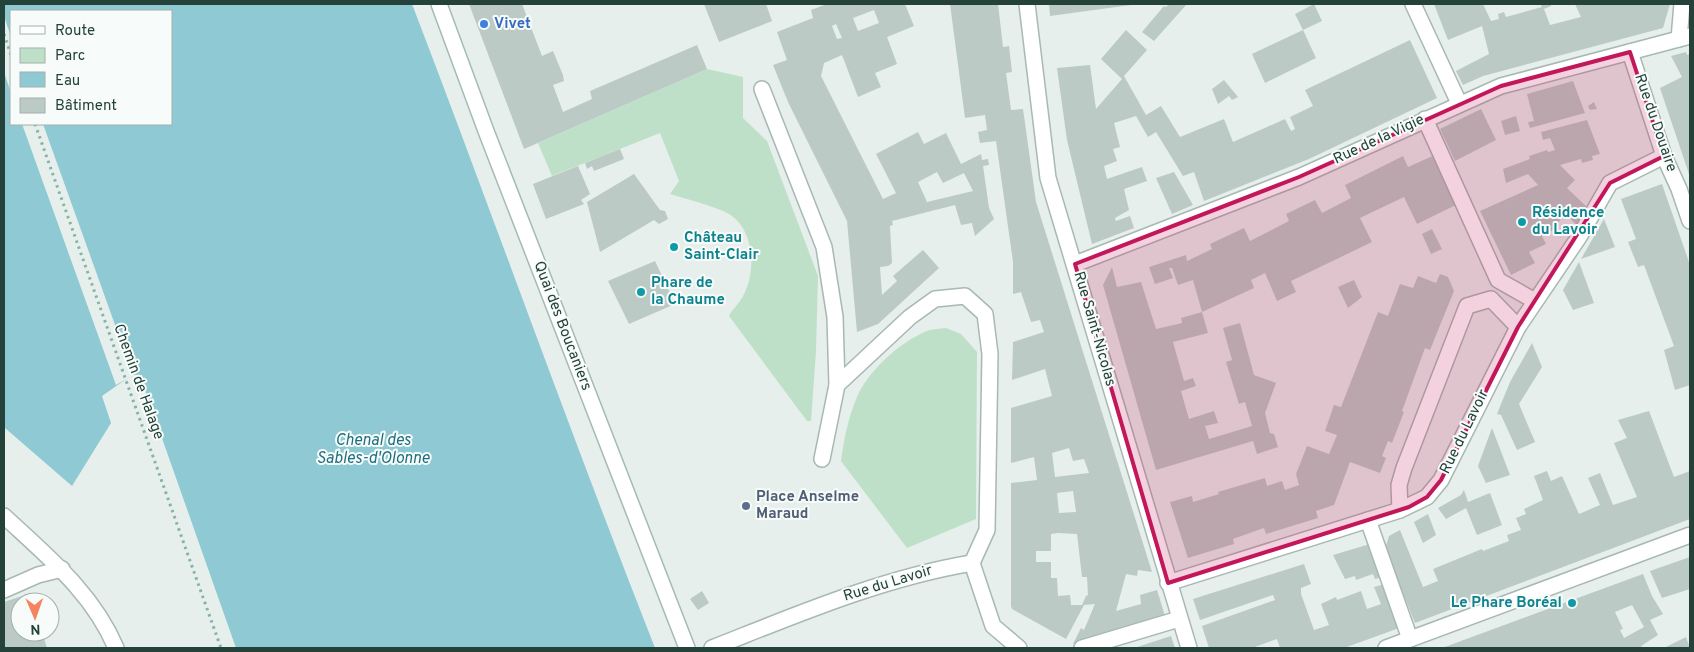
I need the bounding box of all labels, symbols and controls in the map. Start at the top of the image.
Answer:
legend [10,10,172,125]
place label: Vivet [494,15,531,34]
marker: Vivet [478,18,490,30]
text: Route [55,22,95,41]
text: Parc [55,47,85,66]
text: Eau [55,72,80,91]
street label: Rue du Douaire [1629,72,1681,174]
text: Bâtiment [55,97,117,116]
street label: Rue de la Vigie [1330,111,1428,169]
place label: Résidence du Lavoir [1532,204,1604,240]
marker: Résidence du Lavoir [1516,216,1528,228]
place label: Château Saint-Clair [684,229,759,265]
marker: Château Saint-Clair [668,241,680,253]
street label: Quai des Boucaniers [529,259,595,393]
street label: Rue Saint-Nicolas [1069,269,1119,389]
place label: Phare de la Chaume [651,274,725,310]
marker: Phare de la Chaume [635,286,647,298]
street label: Chemin de Halage [108,322,168,442]
street label: Rue du Lavoir [1436,386,1494,478]
water label: Chenal des Sables-d'Olonne [316,431,430,469]
place label: Place Anselme Maraud [756,488,859,524]
marker: Place Anselme Maraud [740,500,752,512]
street label: Rue du Lavoir [841,561,935,607]
north arrow [10,592,60,642]
place label: Le Phare Boréal [1451,594,1562,613]
marker: Le Phare Boréal [1566,597,1578,609]
text: N [30,620,41,637]

